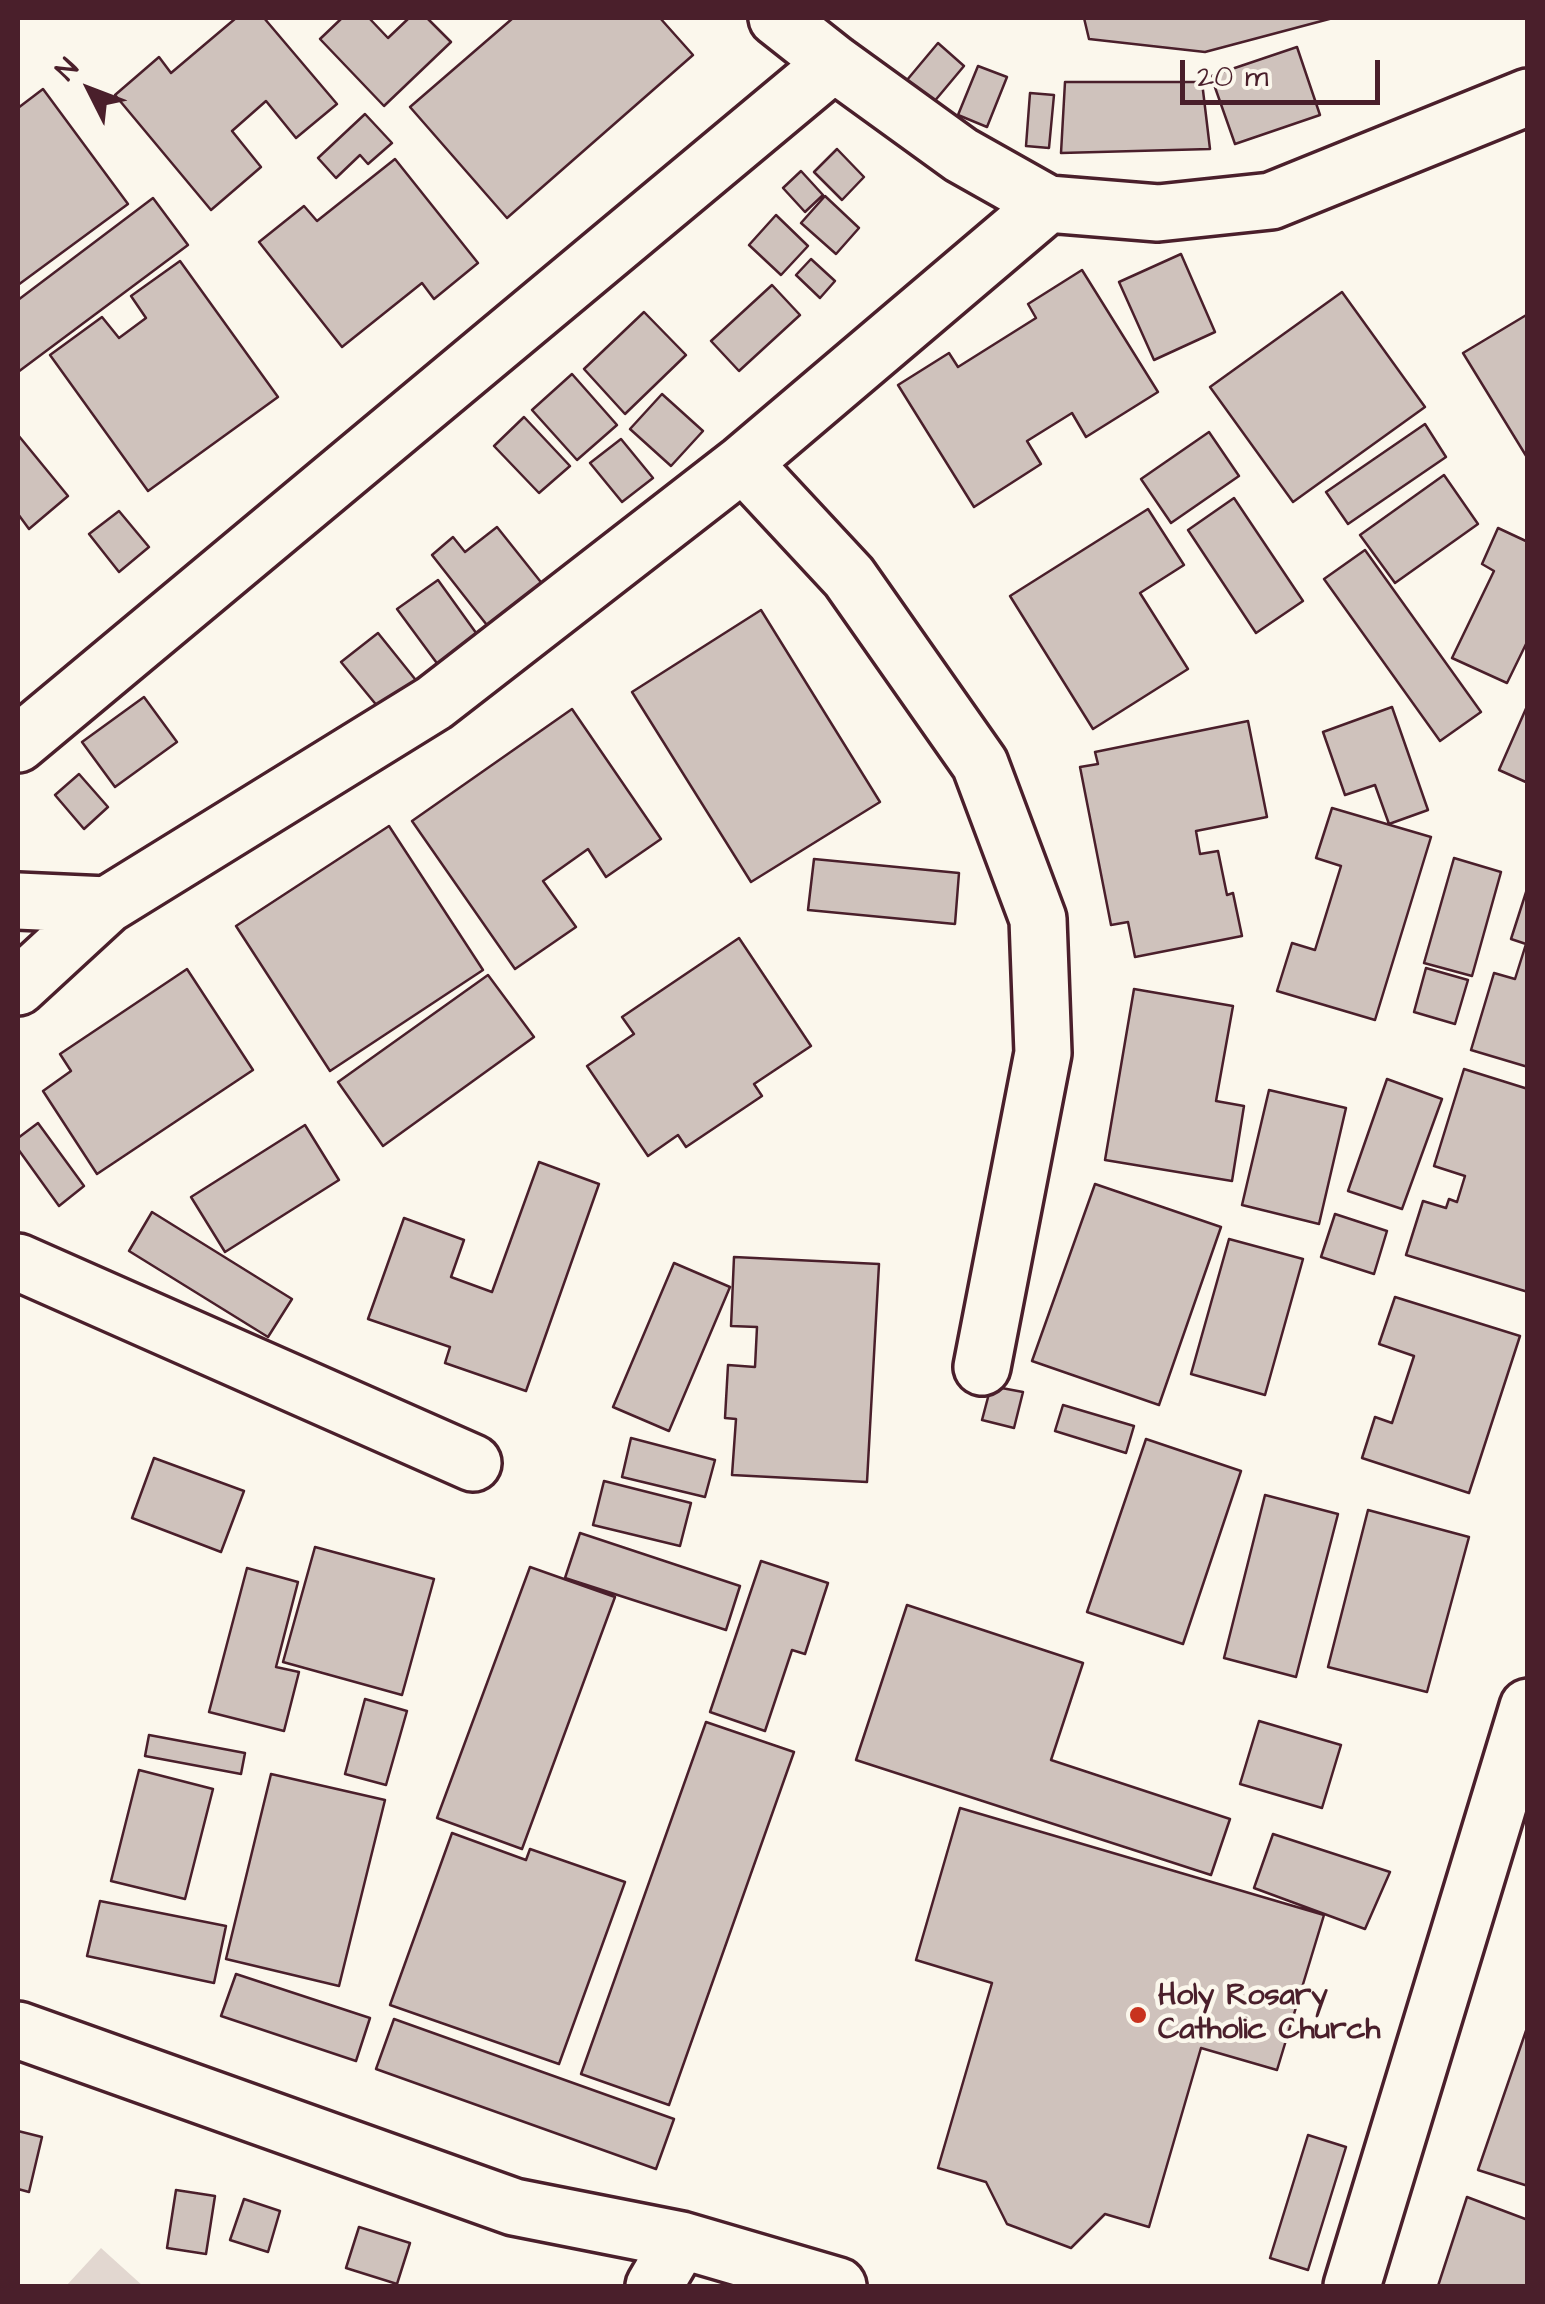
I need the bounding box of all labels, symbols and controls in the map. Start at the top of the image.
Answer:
north arrow [40,40,140,140]
scale bar [1185,40,1385,102]
text: N [47,50,88,89]
text: 20 m [1197,56,1268,98]
place label: Holy Rosary Catholic Church [1158,1980,1380,2050]
marker: Holy Rosary Catholic Church [1127,2004,1149,2026]

